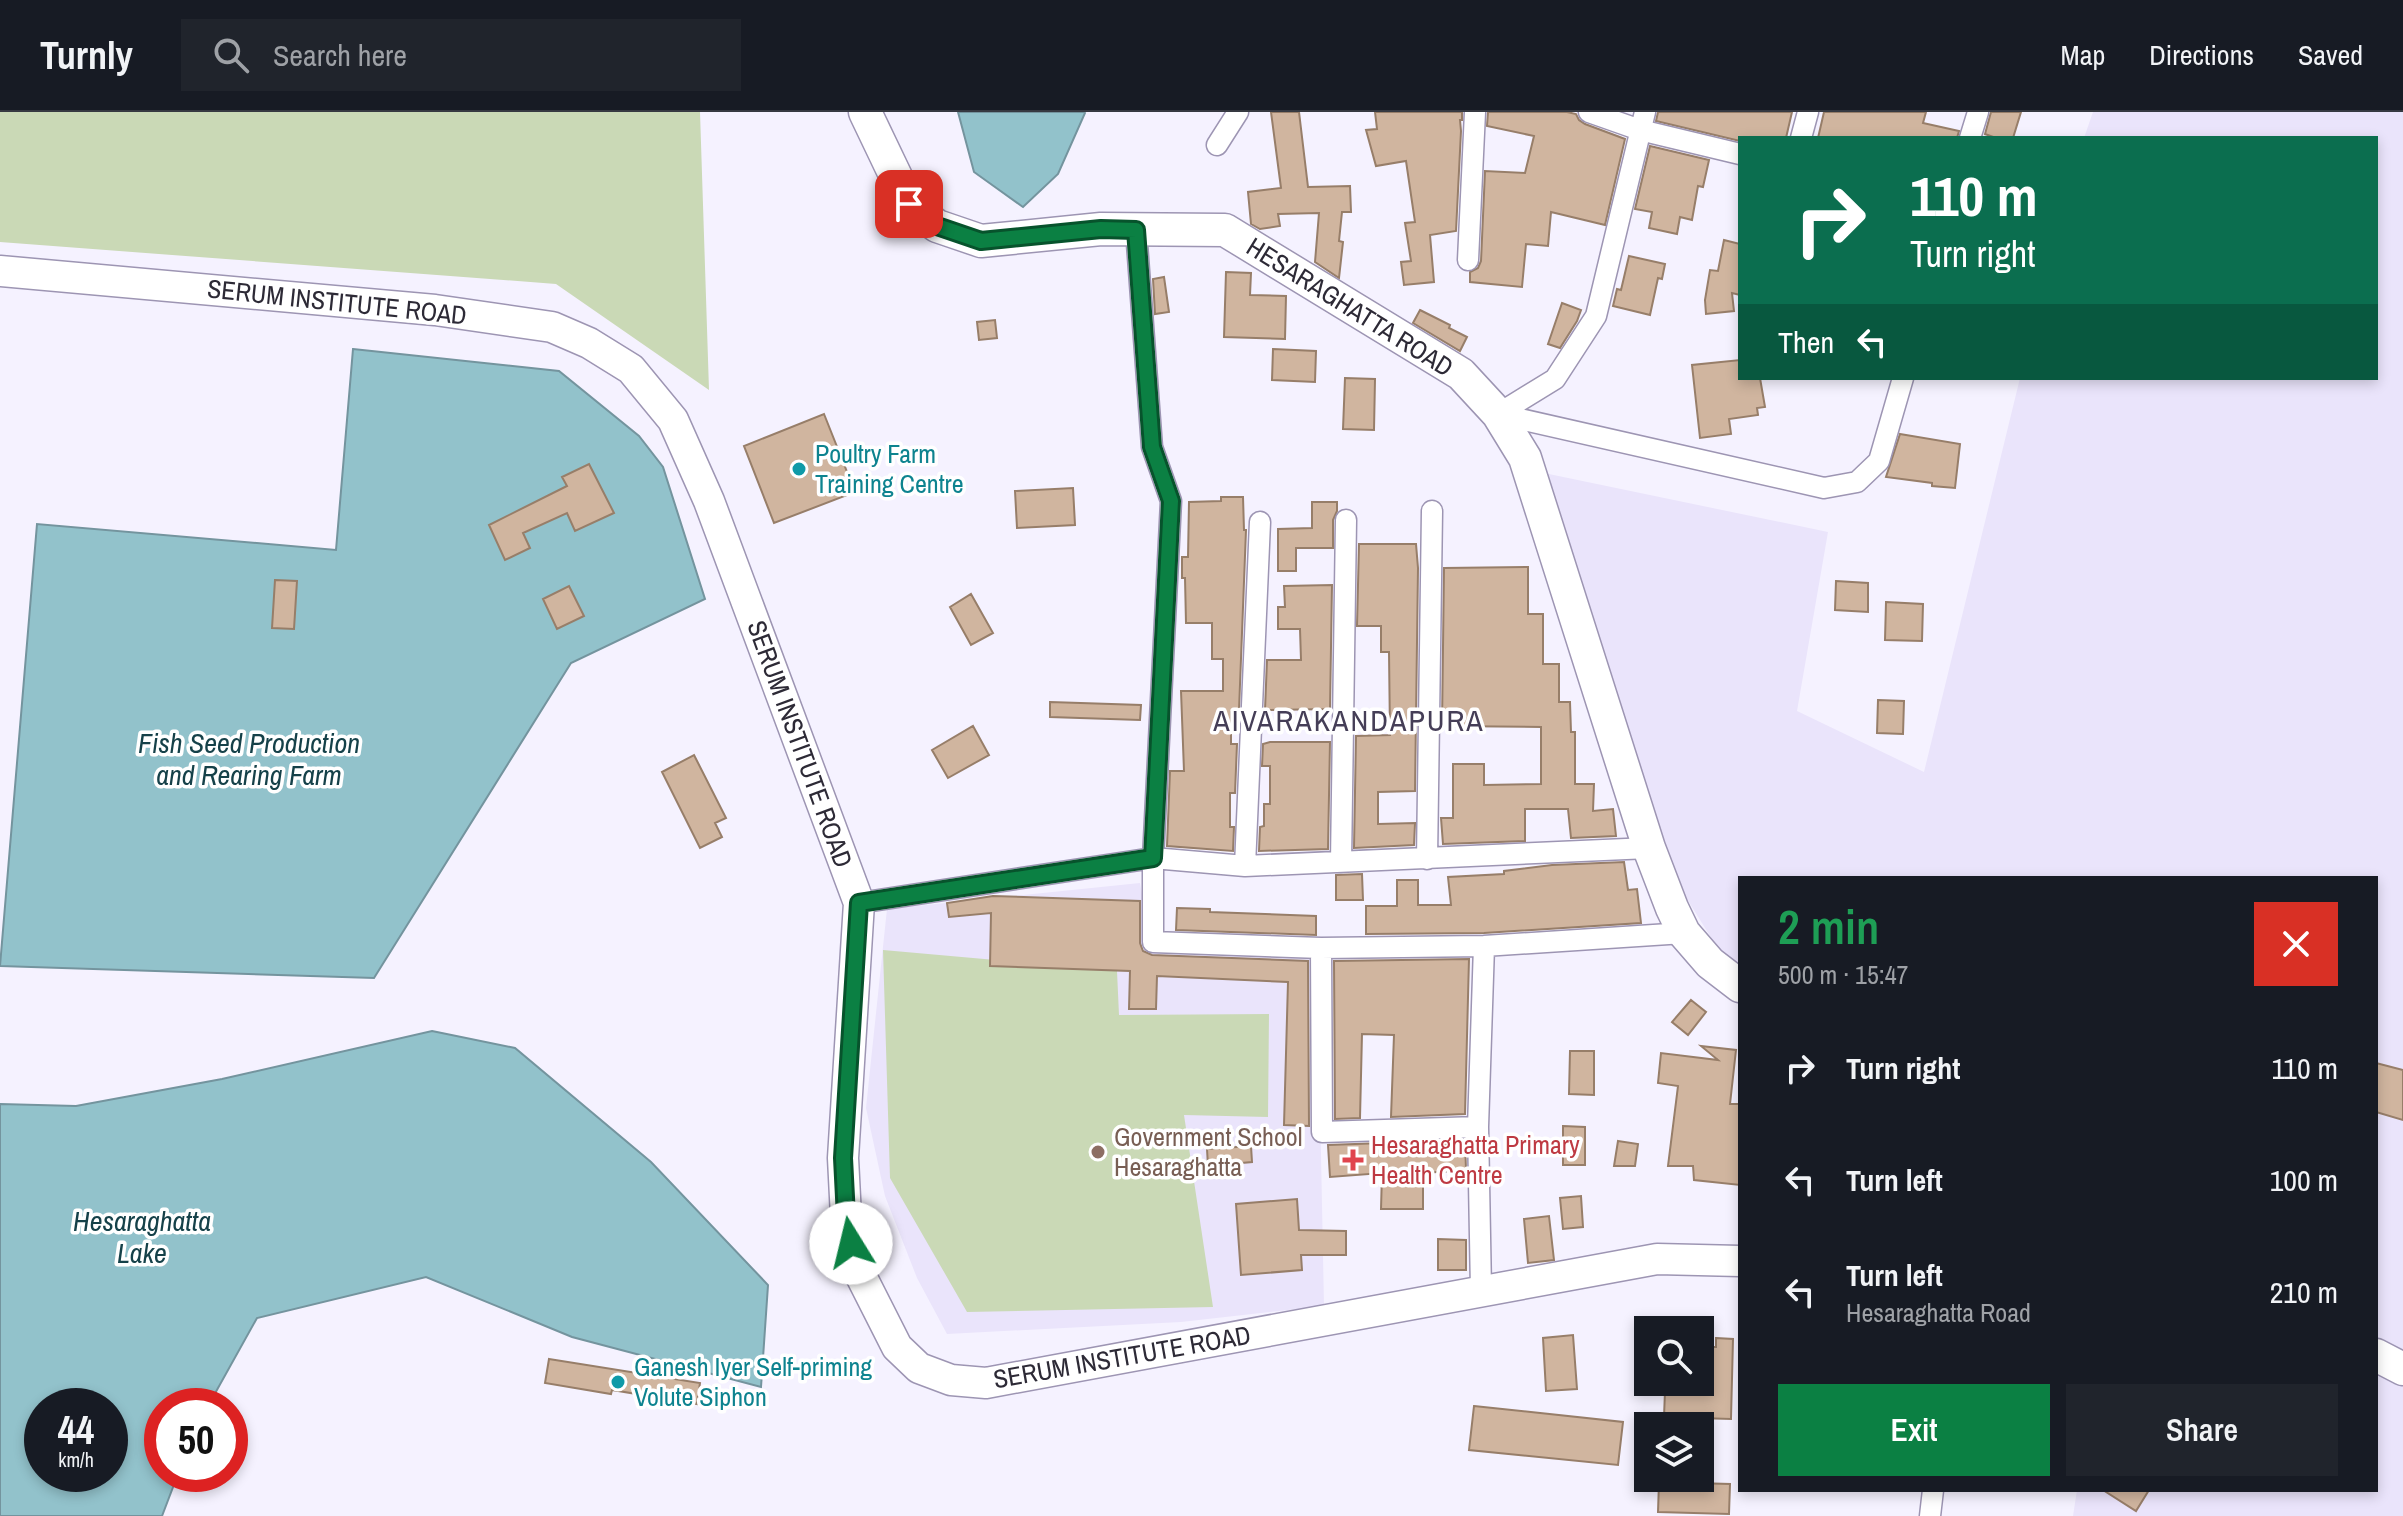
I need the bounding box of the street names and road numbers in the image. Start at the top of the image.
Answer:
street label: HESARAGHATTA ROAD [1240,229,1460,384]
street label: SERUM INSTITUTE ROAD [206,270,468,333]
street label: SERUM INSTITUTE ROAD [739,615,861,872]
street label: SERUM INSTITUTE ROAD [991,1317,1253,1396]

